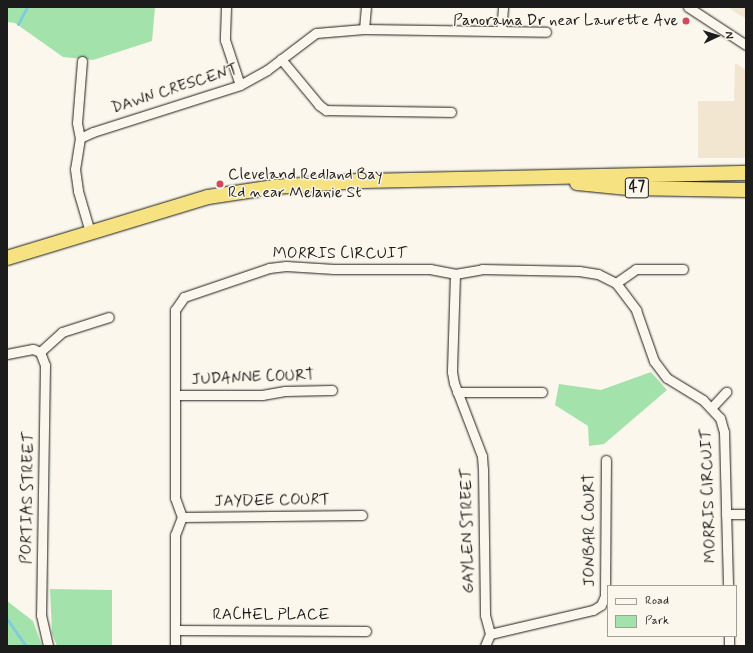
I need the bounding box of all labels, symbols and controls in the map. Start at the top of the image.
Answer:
place label: Panorama Dr near Laurette Ave [457,11,678,31]
marker: Panorama Dr near Laurette Ave [681,16,691,26]
north arrow [697,16,737,56]
text: N [722,31,736,39]
street label: DAWN CRESCENT [109,59,241,119]
place label: Cleveland Redland Bay Rd near Melanie St [228,165,383,203]
road number: 47 [624,175,650,201]
marker: Cleveland Redland Bay Rd near Melanie St [215,179,225,189]
street label: MORRIS CIRCUIT [275,244,405,264]
street label: JUDANNE COURT [190,366,316,390]
street label: MORRIS CIRCUIT [697,430,721,562]
street label: PORTIAS STREET [17,431,39,565]
street label: GAYLEN STREET [457,468,479,594]
street label: JONBAR COURT [580,472,600,588]
street label: JAYDEE COURT [214,490,330,512]
legend [607,585,737,637]
text: Road [645,593,669,609]
street label: RACHEL PLACE [213,605,329,625]
text: Park [645,613,669,629]

